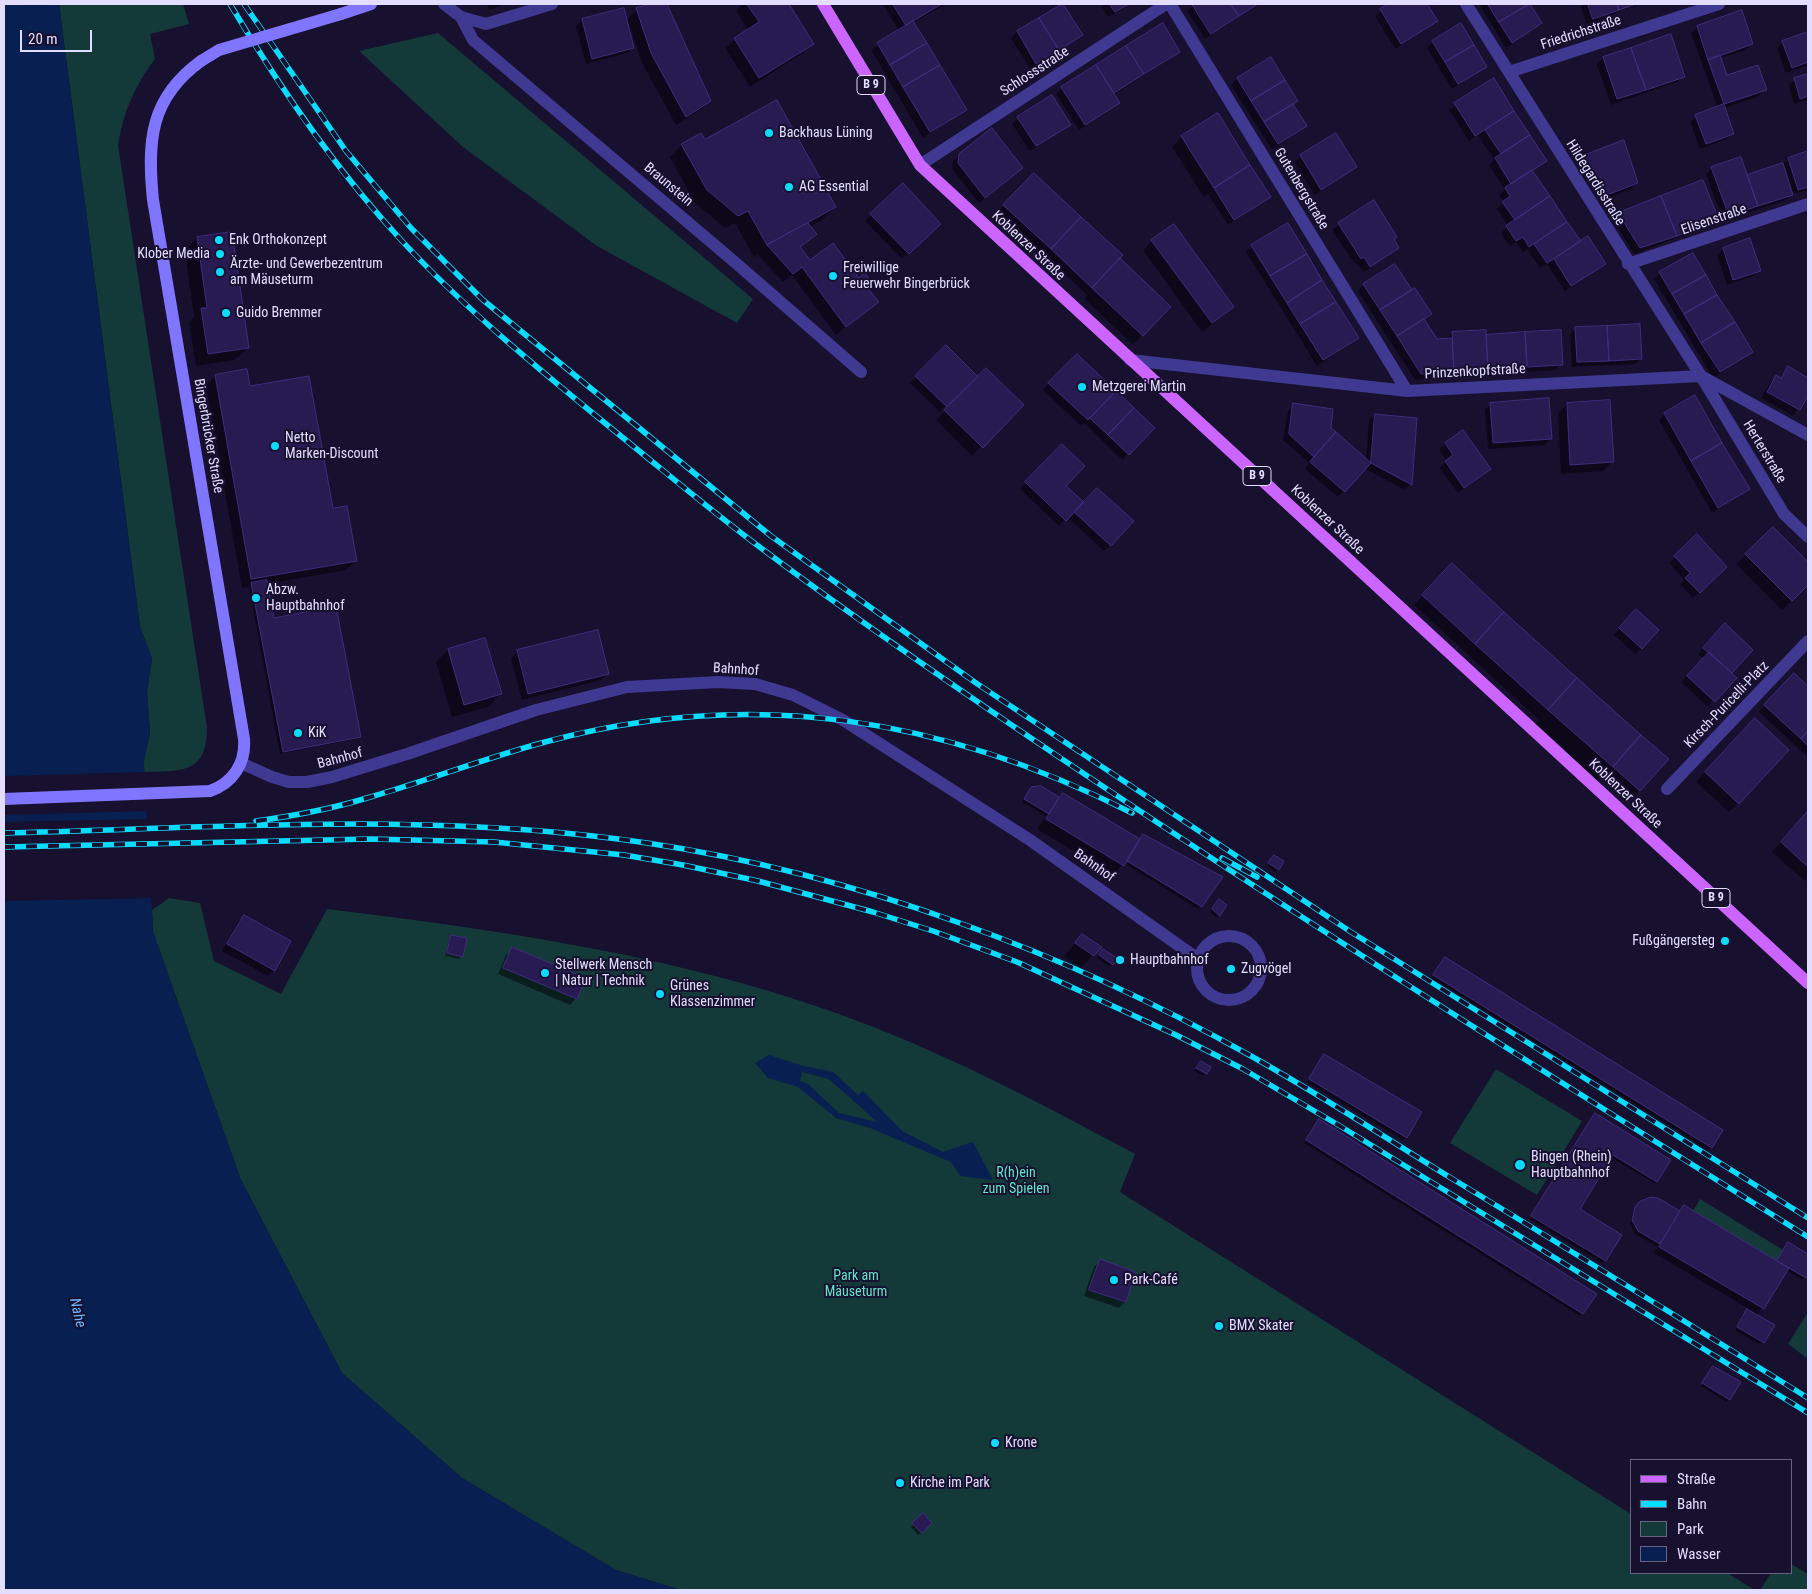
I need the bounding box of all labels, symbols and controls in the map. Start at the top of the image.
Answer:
street label: Friedrichstraße [1539,12,1623,54]
scale bar [22,20,95,52]
text: 20 m [28,30,58,48]
street label: Schlossstraße [997,44,1073,100]
road number: B 9 [857,76,885,94]
place label: Backhaus Lüning [779,125,873,141]
marker: Backhaus Lüning [763,127,775,139]
street label: Hildegardisstraße [1562,137,1628,229]
street label: Gutenbergstraße [1270,145,1332,233]
street label: Braunstein [640,160,696,210]
place label: AG Essential [799,179,869,195]
marker: AG Essential [783,181,795,193]
street label: Elisenstraße [1679,201,1749,239]
street label: Koblenzer Straße [988,208,1068,284]
place label: Enk Orthokonzept [229,232,327,248]
marker: Enk Orthokonzept [213,234,225,246]
place label: Klober Media [137,246,210,262]
marker: Klober Media [214,248,226,260]
place label: Ärzte- und Gewerbezentrum am Mäuseturm [230,256,383,288]
place label: Freiwillige Feuerwehr Bingerbrück [843,260,970,292]
marker: Ärzte- und Gewerbezentrum am Mäuseturm [214,266,226,278]
marker: Freiwillige Feuerwehr Bingerbrück [827,270,839,282]
place label: Guido Bremmer [236,305,322,321]
marker: Guido Bremmer [220,307,232,319]
street label: Prinzenkopfstraße [1424,361,1526,383]
street label: Bingerbrücker Straße [190,377,226,495]
place label: Metzgerei Martin [1092,379,1186,395]
marker: Metzgerei Martin [1076,381,1088,393]
street label: Herterstraße [1739,418,1789,486]
place label: Netto Marken-Discount [285,430,378,462]
marker: Netto Marken-Discount [269,440,281,452]
road number: B 9 [1243,466,1271,486]
street label: Koblenzer Straße [1287,482,1367,558]
place label: Abzw. Hauptbahnhof [266,582,345,614]
marker: Abzw. Hauptbahnhof [250,592,262,604]
street label: Kirsch-Puricelli-Platz [1681,658,1773,752]
street label: Bahnhof [712,660,760,680]
place label: KiK [308,725,326,741]
marker: KiK [292,727,304,739]
street label: Bahnhof [316,745,364,773]
street label: Koblenzer Straße [1585,756,1665,832]
street label: Bahnhof [1070,846,1118,886]
road number: B 9 [1702,888,1730,908]
place label: Fußgängersteg [1632,933,1715,949]
marker: Fußgängersteg [1719,935,1731,947]
place label: Hauptbahnhof [1130,952,1209,968]
marker: Hauptbahnhof [1114,954,1126,966]
place label: Stellwerk Mensch | Natur | Technik [555,957,652,990]
place label: Zugvögel [1241,961,1291,977]
marker: Zugvögel [1225,963,1237,975]
marker: Stellwerk Mensch | Natur | Technik [539,967,551,979]
place label: Grünes Klassenzimmer [670,978,755,1010]
marker: Grünes Klassenzimmer [654,988,666,1000]
place label: Bingen (Rhein) Hauptbahnhof [1531,1149,1612,1182]
marker: Bingen (Rhein) Hauptbahnhof [1513,1158,1527,1172]
park label: R(h)ein zum Spielen [982,1165,1050,1198]
park label: Park am Mäuseturm [825,1268,887,1300]
place label: Park-Café [1124,1272,1178,1288]
marker: Park-Café [1108,1274,1120,1286]
water label: Nahe [65,1296,89,1330]
place label: BMX Skater [1229,1318,1294,1334]
marker: BMX Skater [1213,1320,1225,1332]
place label: Krone [1005,1435,1037,1451]
marker: Krone [989,1437,1001,1449]
legend [1630,1459,1792,1574]
text: Straße [1677,1470,1716,1488]
place label: Kirche im Park [910,1475,990,1491]
marker: Kirche im Park [894,1477,906,1489]
text: Bahn [1677,1495,1707,1513]
text: Park [1677,1520,1704,1538]
text: Wasser [1677,1545,1721,1563]

